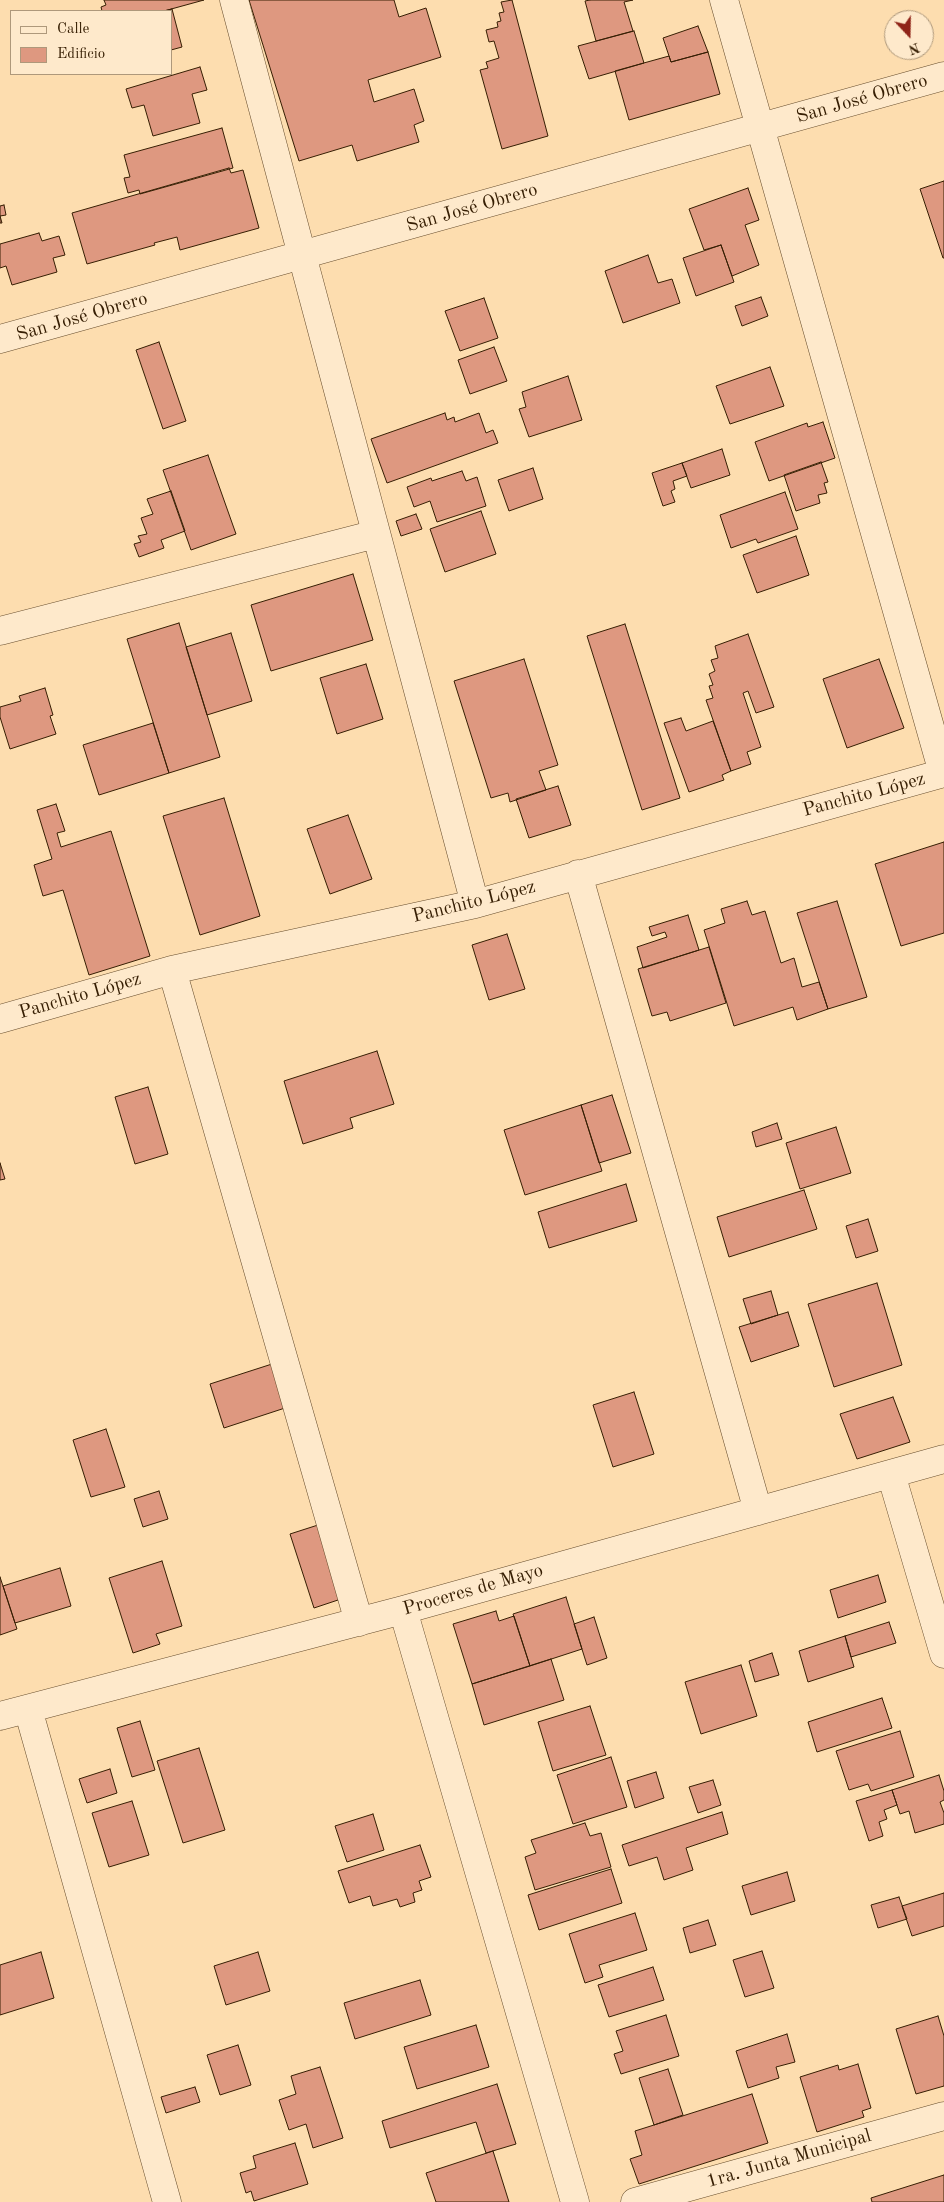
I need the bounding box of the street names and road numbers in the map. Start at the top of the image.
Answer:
street label: San José Obrero [794,69,930,129]
street label: San José Obrero [404,178,540,238]
street label: San José Obrero [14,287,150,347]
street label: Panchito López [800,768,928,822]
street label: Panchito López [410,876,538,928]
street label: Panchito López [16,968,144,1024]
street label: Proceres de Mayo [400,1559,546,1621]
street label: 1ra. Junta Municipal [704,2125,874,2193]

